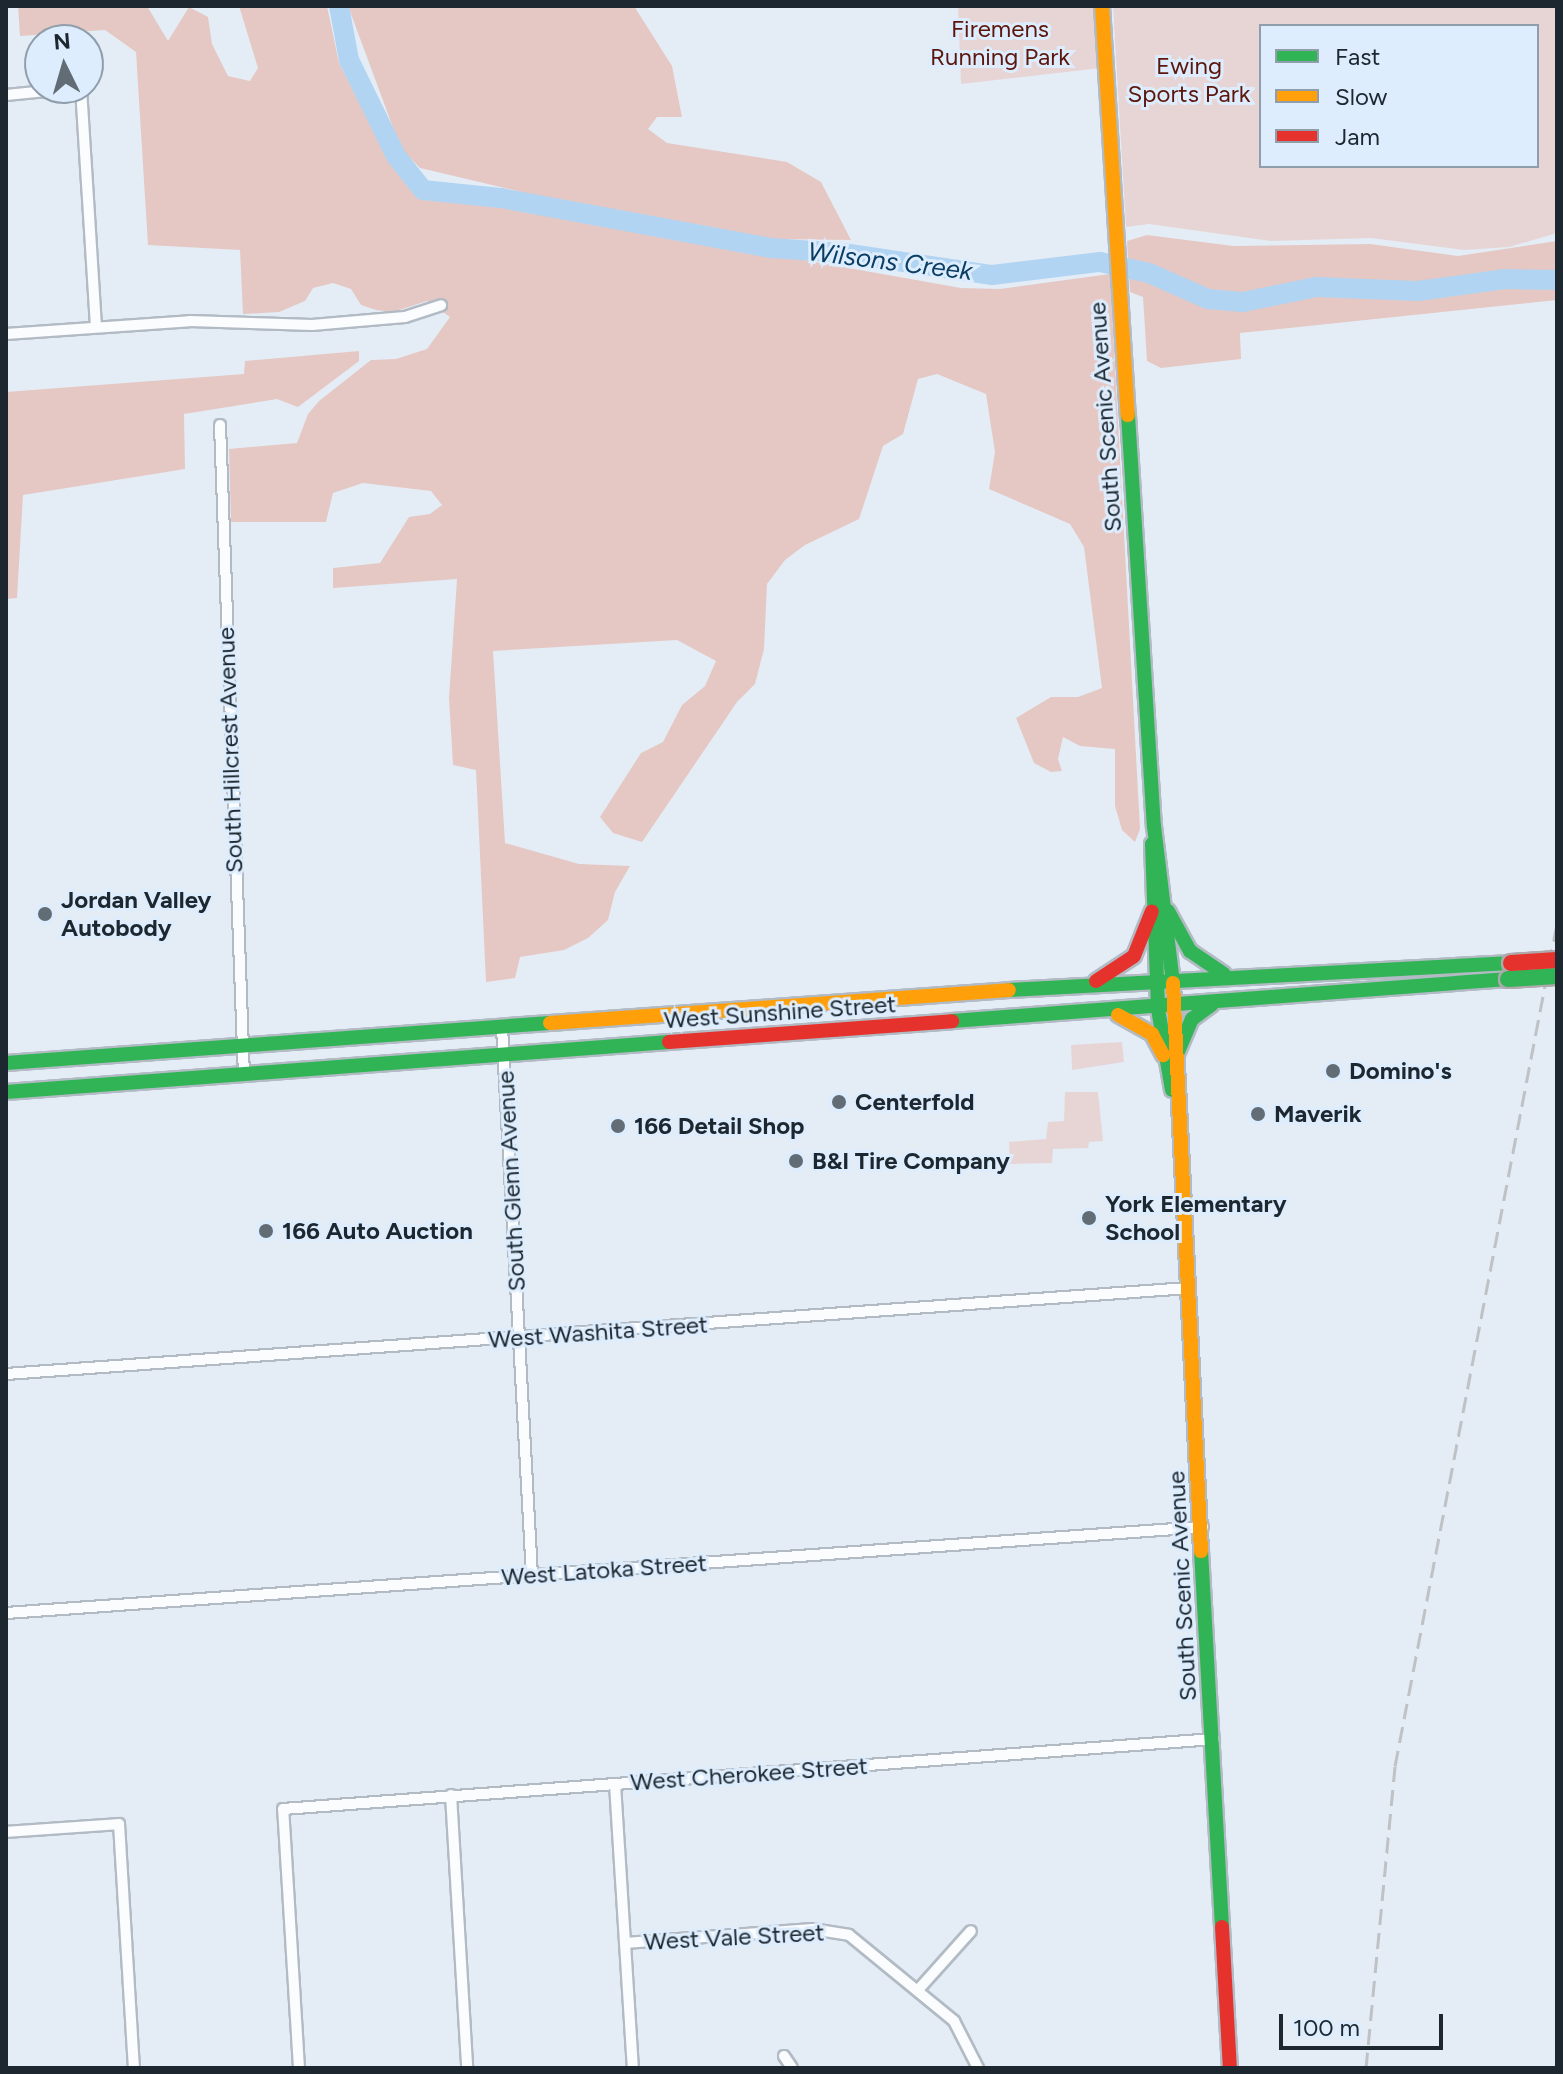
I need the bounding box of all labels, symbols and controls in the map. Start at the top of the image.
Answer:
park label: Firemens Running Park [930,15,1070,71]
north arrow [24,24,104,104]
legend [1259,24,1539,168]
text: N [52,27,72,56]
text: Fast [1335,42,1380,71]
park label: Ewing Sports Park [1128,52,1250,108]
text: Slow [1335,82,1387,111]
text: Jam [1335,122,1380,151]
water label: Wilsons Creek [806,236,974,288]
street label: South Scenic Avenue [1083,301,1127,533]
street label: South Hillcrest Avenue [211,627,249,873]
place label: Jordan Valley Autobody [61,886,211,942]
marker: Jordan Valley Autobody [36,905,54,923]
street label: West Sunshine Street [663,990,897,1034]
place label: Domino's [1349,1057,1452,1085]
marker: Domino's [1324,1062,1342,1080]
street label: South Glenn Avenue [491,1070,531,1292]
place label: Centerfold [855,1088,974,1116]
marker: Centerfold [830,1093,848,1111]
place label: Maverik [1274,1100,1362,1128]
marker: Maverik [1249,1105,1267,1123]
place label: 166 Detail Shop [634,1112,805,1140]
marker: 166 Detail Shop [609,1117,627,1135]
place label: B&I Tire Company [812,1147,1010,1175]
marker: B&I Tire Company [787,1152,805,1170]
place label: York Elementary School [1105,1190,1286,1246]
marker: York Elementary School [1080,1209,1098,1227]
place label: 166 Auto Auction [282,1217,473,1245]
marker: 166 Auto Auction [257,1222,275,1240]
street label: West Washita Street [487,1310,709,1354]
street label: South Scenic Avenue [1162,1470,1202,1702]
street label: West Latoka Street [500,1548,708,1592]
street label: West Cherokee Street [629,1751,869,1797]
street label: West Vale Street [643,1918,825,1956]
scale bar [1283,1998,1447,2048]
text: 100 m [1293,2013,1360,2042]

